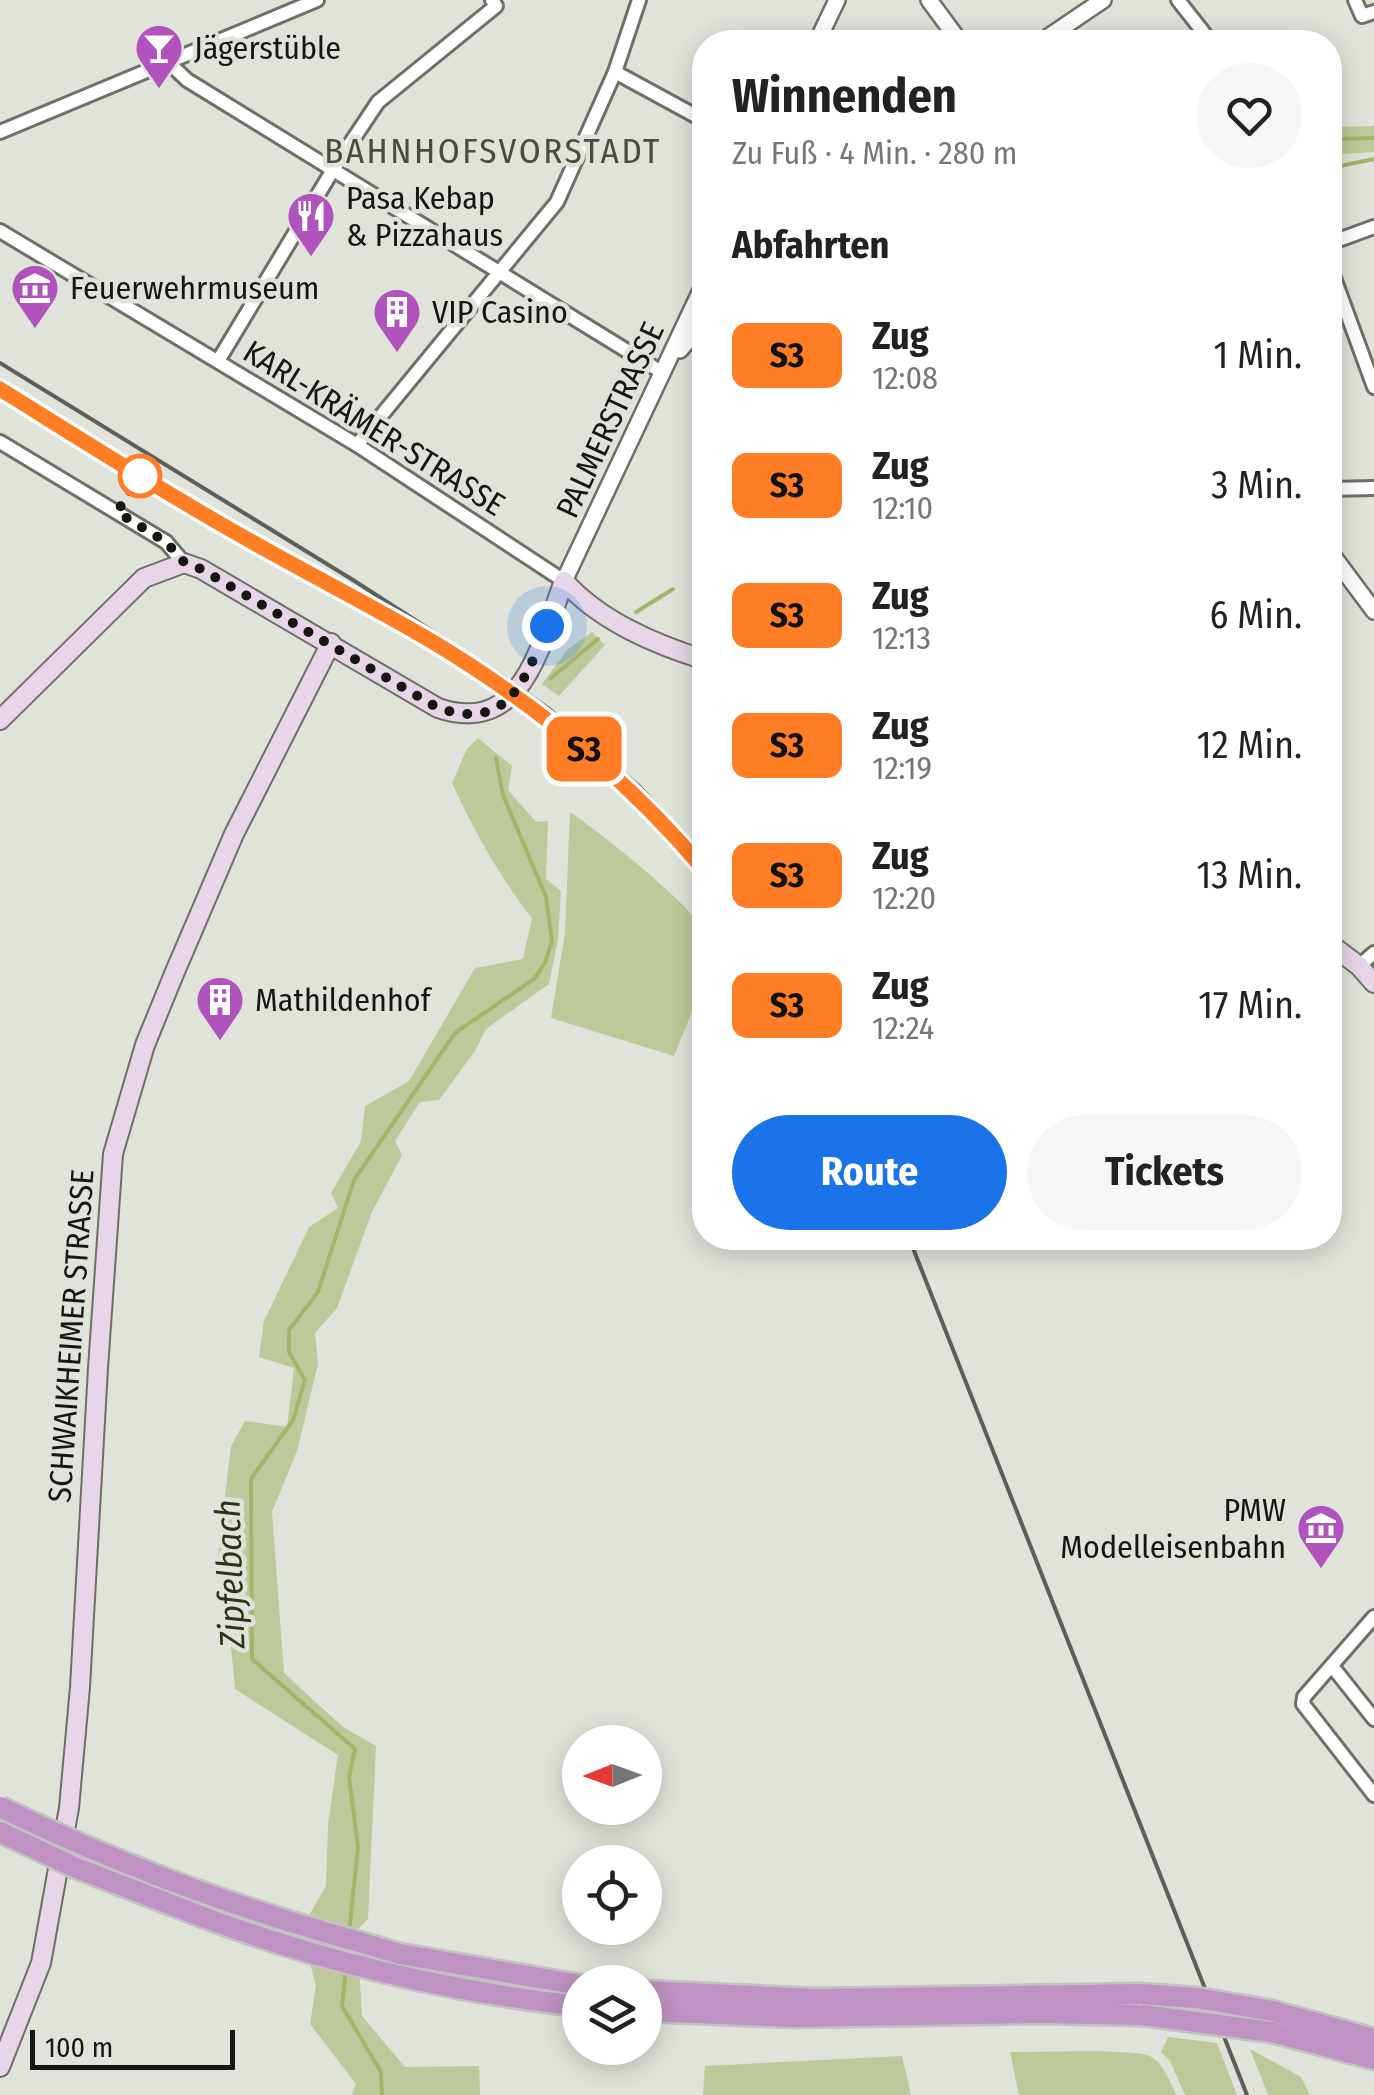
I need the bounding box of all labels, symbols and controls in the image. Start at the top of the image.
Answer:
bar icon: Jägerstüble [133,22,185,90]
place label: Jägerstüble [194,29,341,67]
button: heart [1197,63,1302,168]
text: Winnenden [732,67,957,125]
district label: BAHNHOFSVORSTADT [324,130,662,172]
text: Zu Fuß · 4 Min. · 280 m [732,134,1017,172]
place label: Pasa Kebap & Pizzahaus [346,179,503,254]
restaurant icon: Pasa Kebap & Pizzahaus [285,190,337,258]
text: Abfahrten [732,222,890,268]
museum icon: Feuerwehrmuseum [9,262,61,330]
place label: Feuerwehrmuseum [70,269,319,307]
building icon: VIP Casino [371,286,423,354]
place label: VIP Casino [432,293,568,331]
text: Zug [872,313,929,359]
street label: PALMERSTRASSE [548,316,672,524]
street label: KARL-KRÄMER-STRASSE [236,332,512,524]
text: 1 Min. [1214,332,1302,378]
text: S3 [770,334,804,376]
text: 12:08 [872,359,938,397]
text: Zug [872,443,929,489]
unlabelled marker [119,455,161,497]
text: 3 Min. [1211,462,1302,508]
text: S3 [770,464,804,506]
text: 12:10 [872,489,933,527]
text: Zug [872,573,929,619]
text: 6 Min. [1210,592,1302,638]
text: S3 [770,594,804,636]
your location [522,601,572,651]
text: 12:13 [872,619,931,657]
text: Zug [872,703,929,749]
line badge: S3 [539,716,629,782]
text: 12 Min. [1197,722,1302,768]
text: S3 [770,724,804,766]
text: S3 [567,728,601,770]
text: 12:19 [872,749,932,787]
text: Zug [872,833,929,879]
text: 13 Min. [1196,852,1302,898]
text: S3 [770,854,804,896]
text: 12:20 [872,879,936,917]
text: Zug [872,963,929,1009]
building icon: Mathildenhof [194,974,246,1042]
place label: Mathildenhof [255,981,433,1019]
text: 17 Min. [1198,982,1302,1028]
text: S3 [770,984,804,1026]
text: 12:24 [872,1009,934,1047]
button: Route [732,1115,1007,1230]
button: Tickets [1027,1115,1302,1230]
street label: SCHWAIKHEIMER STRASSE [40,1168,102,1504]
place label: PMW Modelleisenbahn [1060,1491,1286,1566]
water label: Zipfelbach [206,1499,254,1650]
museum icon: PMW Modelleisenbahn [1295,1502,1347,1570]
north arrow [562,1725,662,1825]
map controls [562,1725,662,2065]
button: locate [562,1845,662,1945]
button: layers [562,1965,662,2065]
scale bar [30,2025,235,2070]
text: 100 m [45,2031,113,2064]

